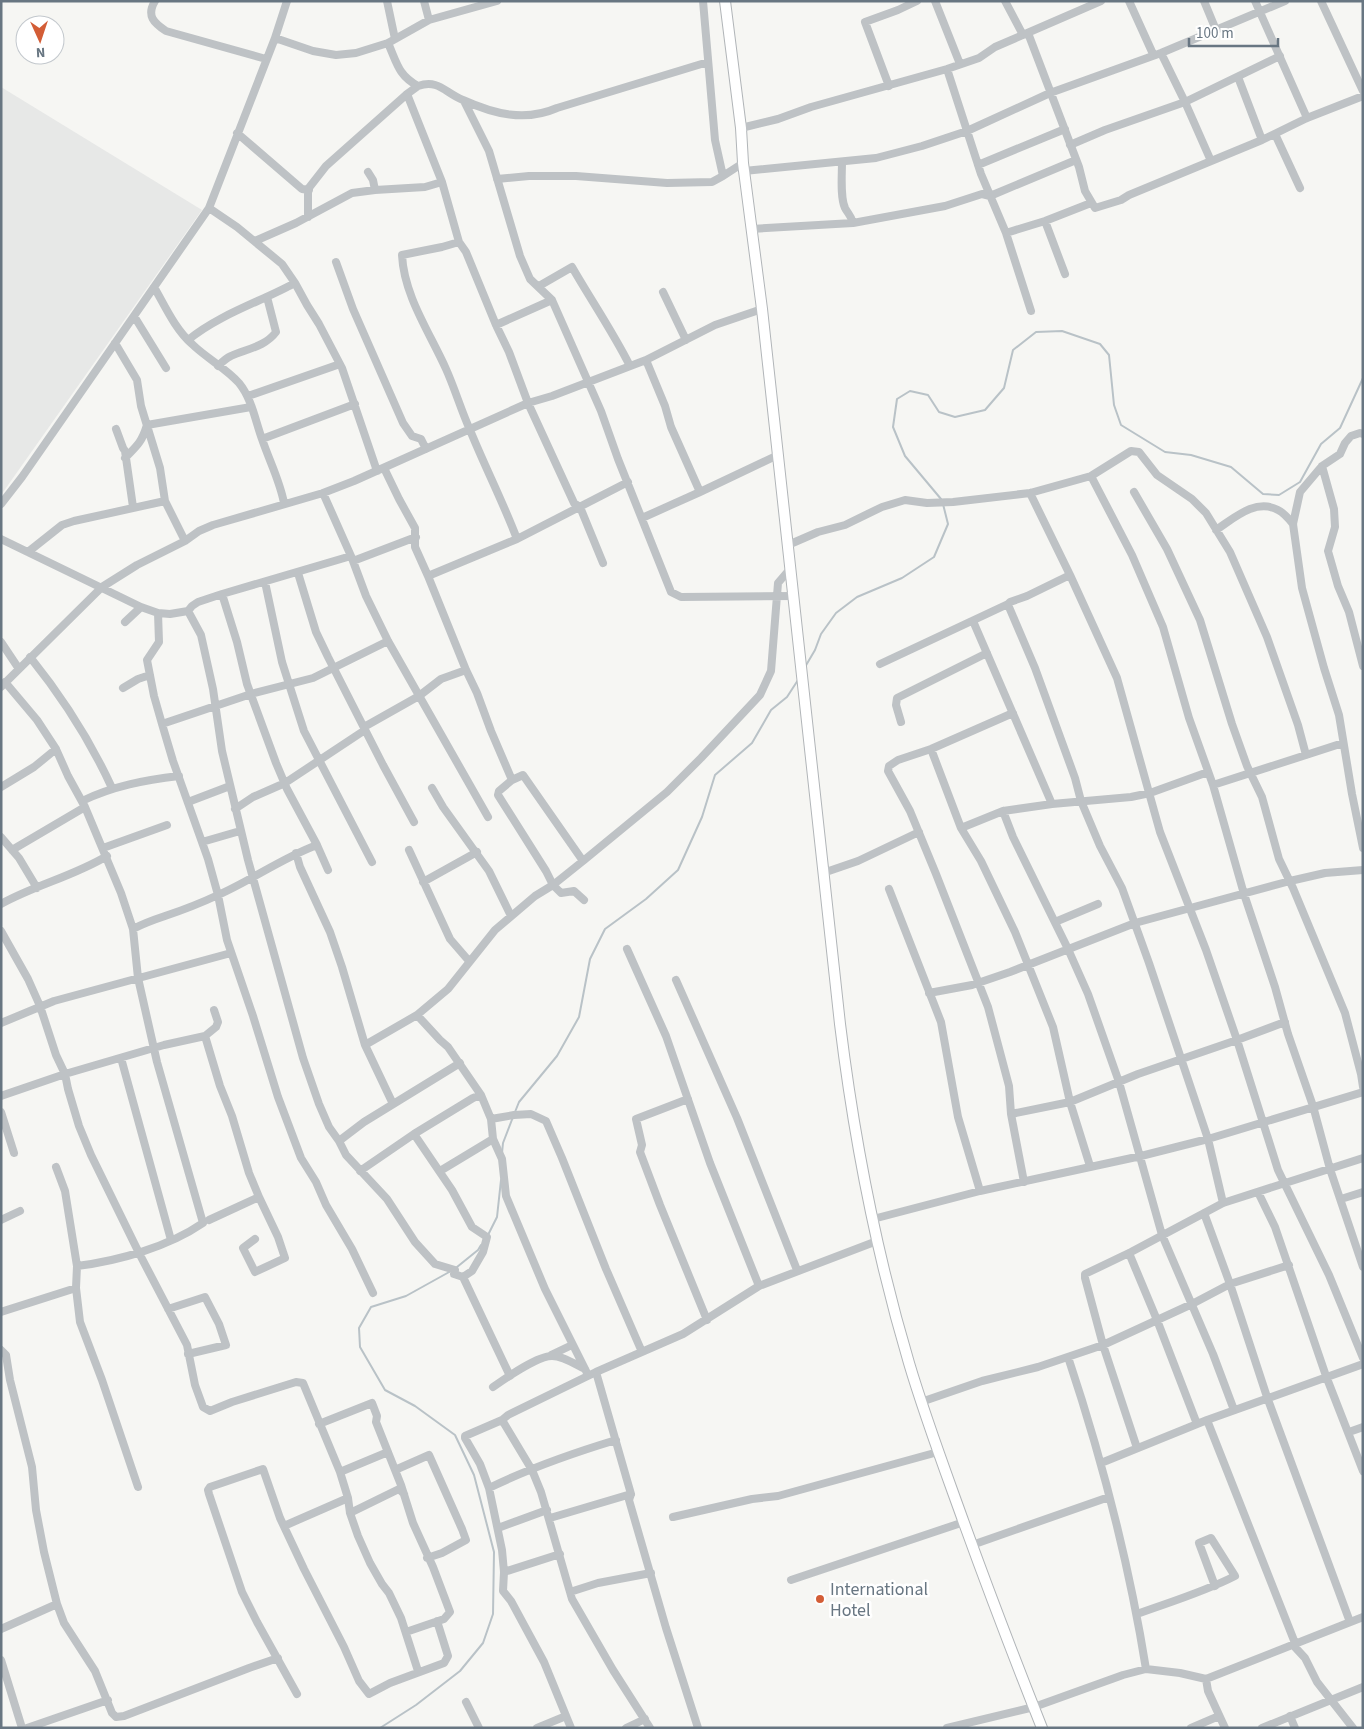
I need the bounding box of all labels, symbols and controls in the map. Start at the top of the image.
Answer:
north arrow [15,15,65,65]
scale bar [1189,15,1278,47]
text: 100 m [1196,23,1234,44]
text: N [35,42,46,62]
place label: International Hotel [830,1577,928,1623]
marker: International Hotel [814,1593,826,1605]

